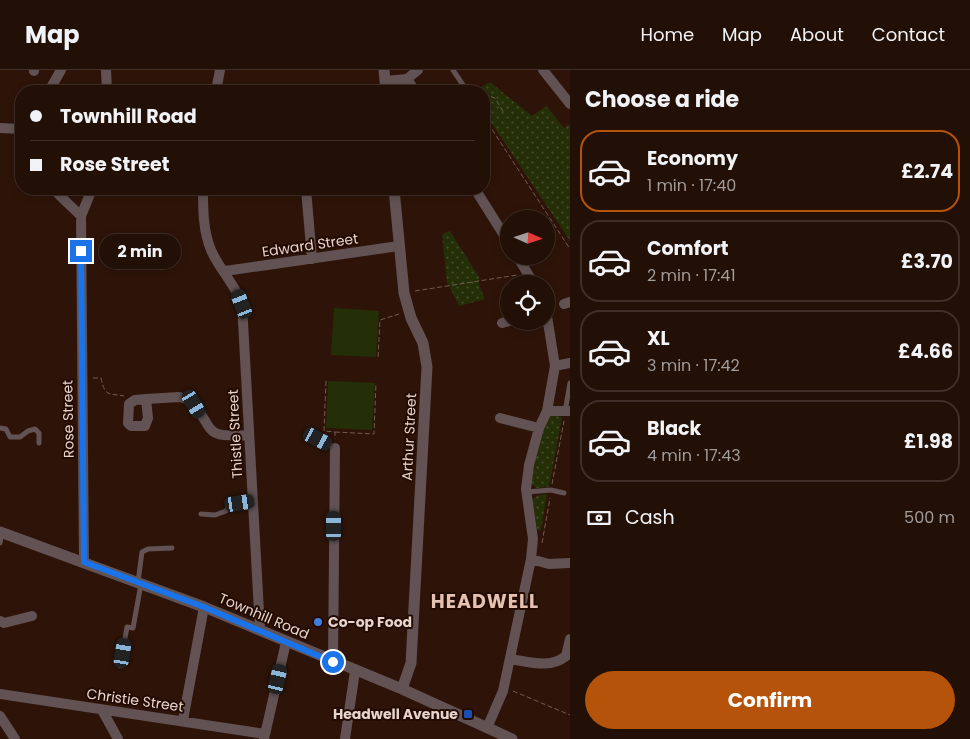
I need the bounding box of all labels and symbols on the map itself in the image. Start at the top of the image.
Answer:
north arrow [500,210,555,265]
street label: Edward Street [261,228,359,262]
callout: 2 min [98,234,181,268]
route end [70,240,92,262]
car [229,287,254,321]
street label: Rose Street [57,380,79,458]
car [179,387,208,421]
street label: Thistle Street [223,389,247,479]
street label: Arthur Street [397,393,421,481]
car [301,425,334,453]
car [224,493,255,513]
car [326,511,341,541]
street label: Townhill Road [216,588,312,644]
district label: HEADWELL [431,588,539,615]
place label: Co-op Food [328,612,412,632]
marker: Co-op Food [312,616,324,628]
car [113,637,132,669]
route start [322,651,344,673]
car [267,663,288,695]
street label: Christie Street [85,683,185,717]
place label: Headwell Avenue [333,704,458,724]
marker: Headwell Avenue [462,708,474,720]

